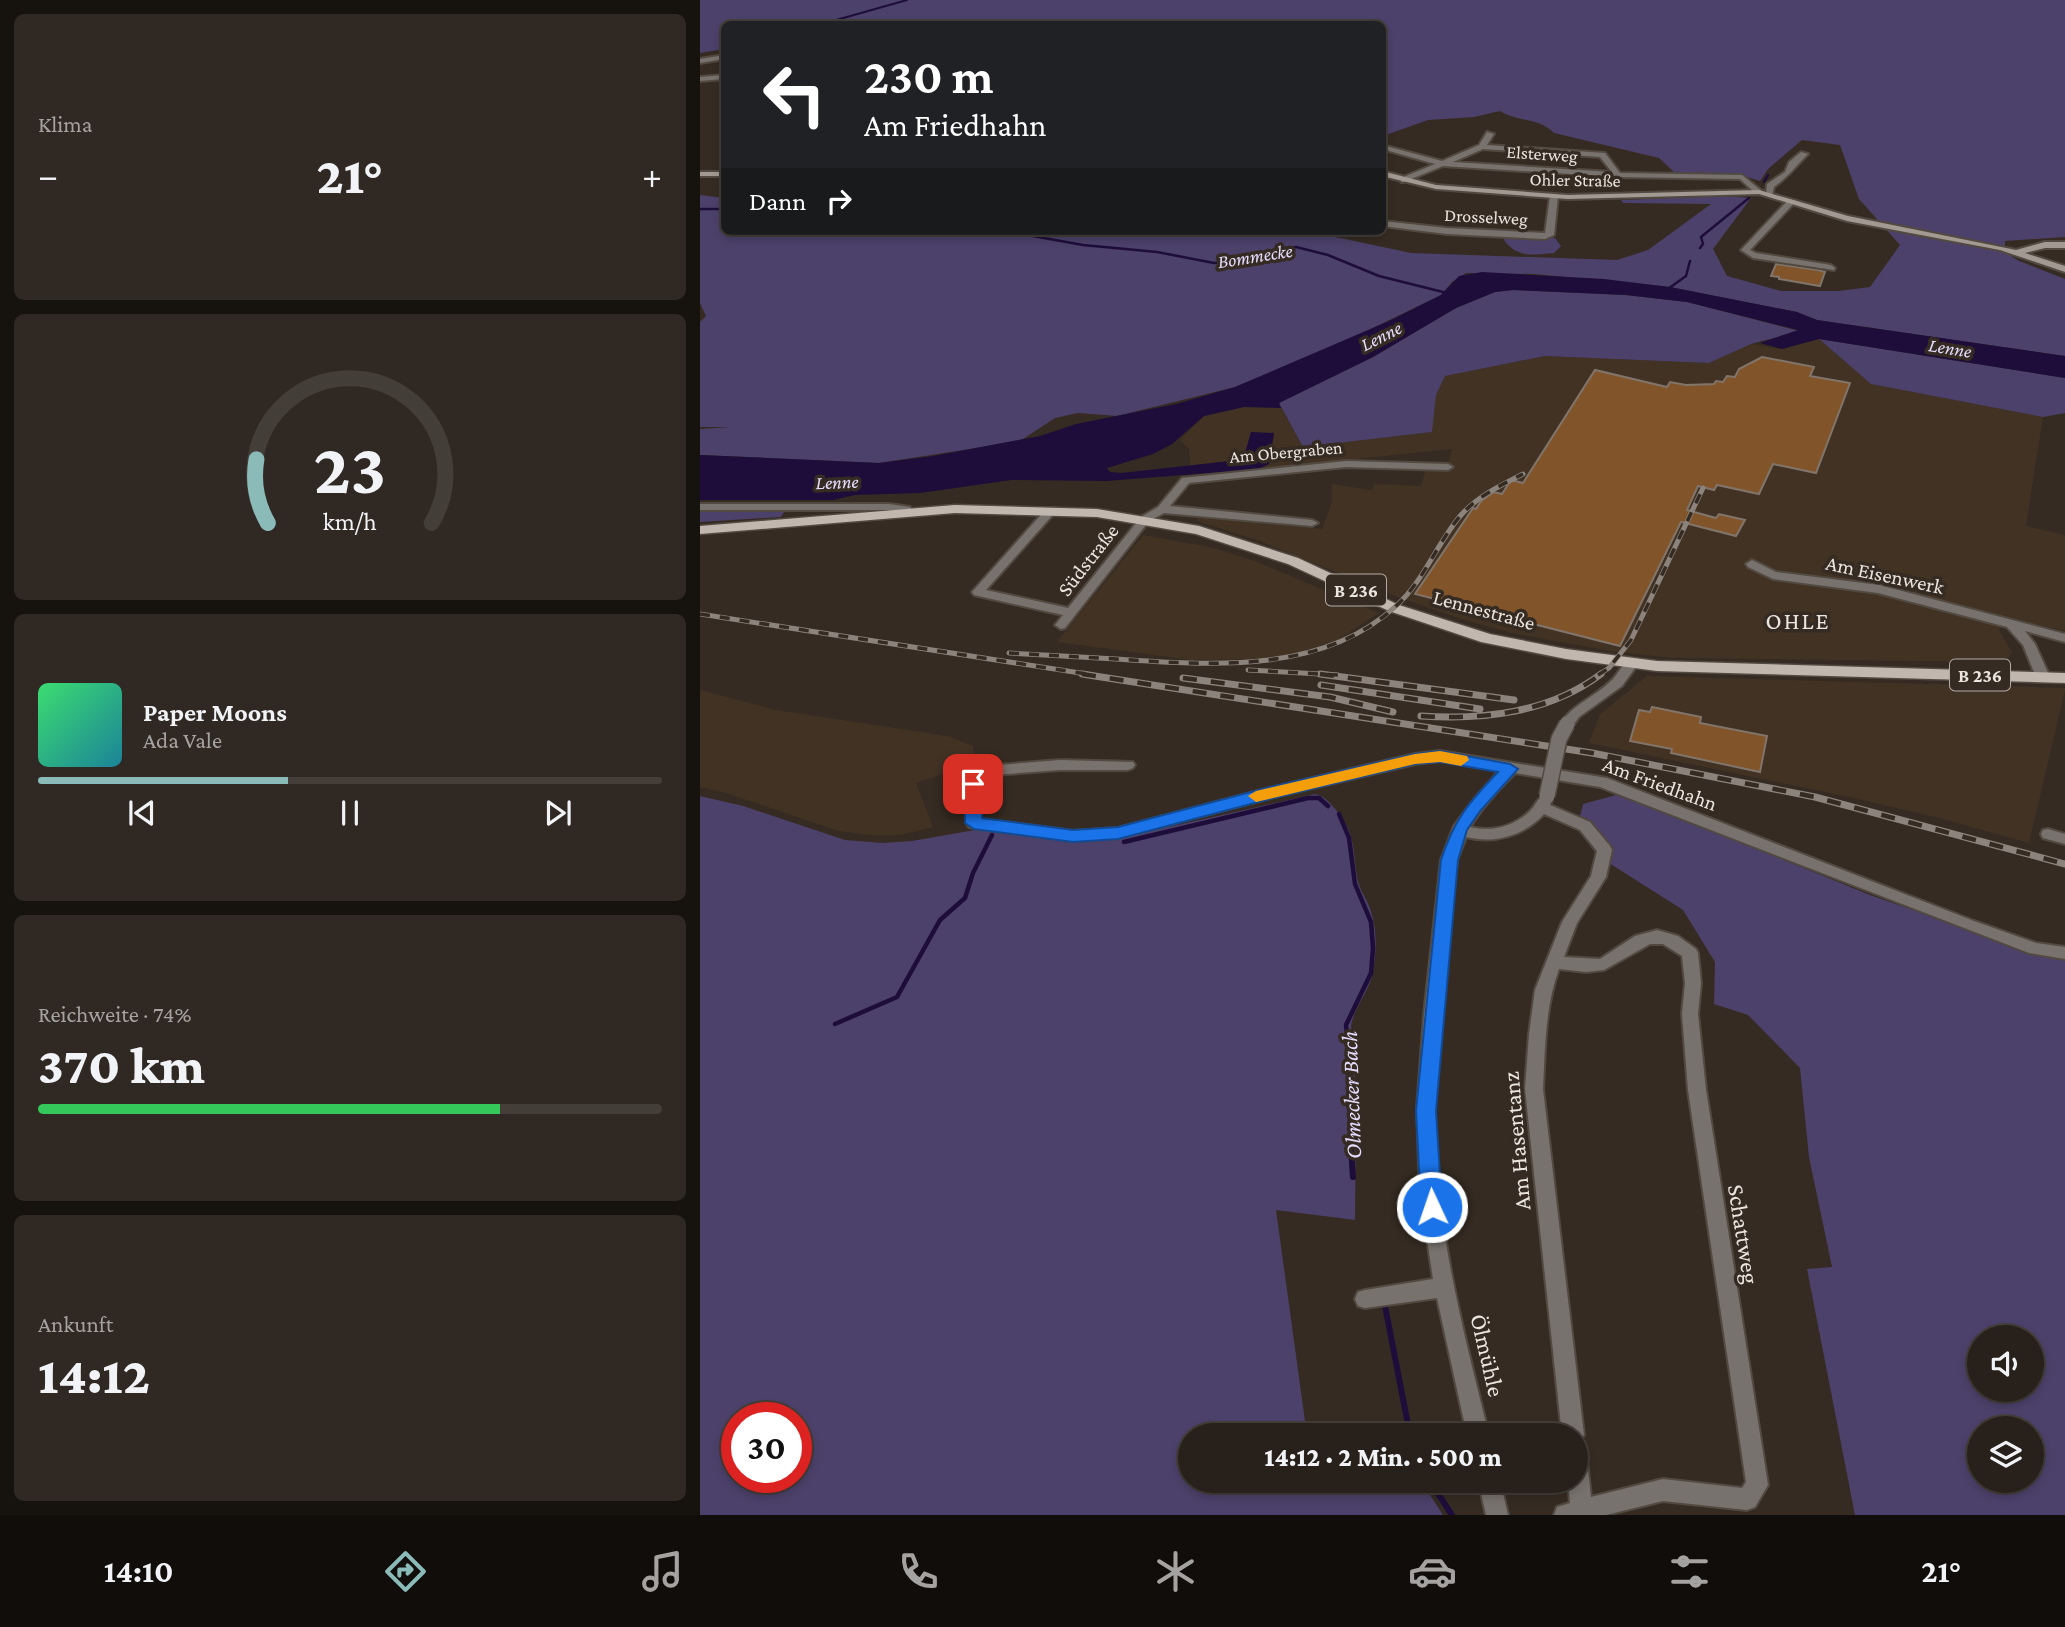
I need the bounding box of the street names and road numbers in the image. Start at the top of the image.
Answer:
street label: Elsterweg [1506,142,1579,166]
street label: Ohler Straße [1529,169,1621,191]
street label: Drosselweg [1444,205,1528,229]
street label: Am Obergraben [1229,437,1344,467]
street label: Südstraße [1052,519,1124,601]
street label: Am Eisenwerk [1824,551,1946,599]
road number: B 236 [1326,575,1386,606]
street label: Lennestraße [1430,585,1538,635]
road number: B 236 [1950,660,2010,690]
street label: Am Friedhahn [1600,752,1720,816]
street label: Am Hasentanz [1496,1071,1536,1211]
street label: Schattweg [1723,1182,1765,1286]
street label: Ölmühle [1465,1311,1511,1399]

